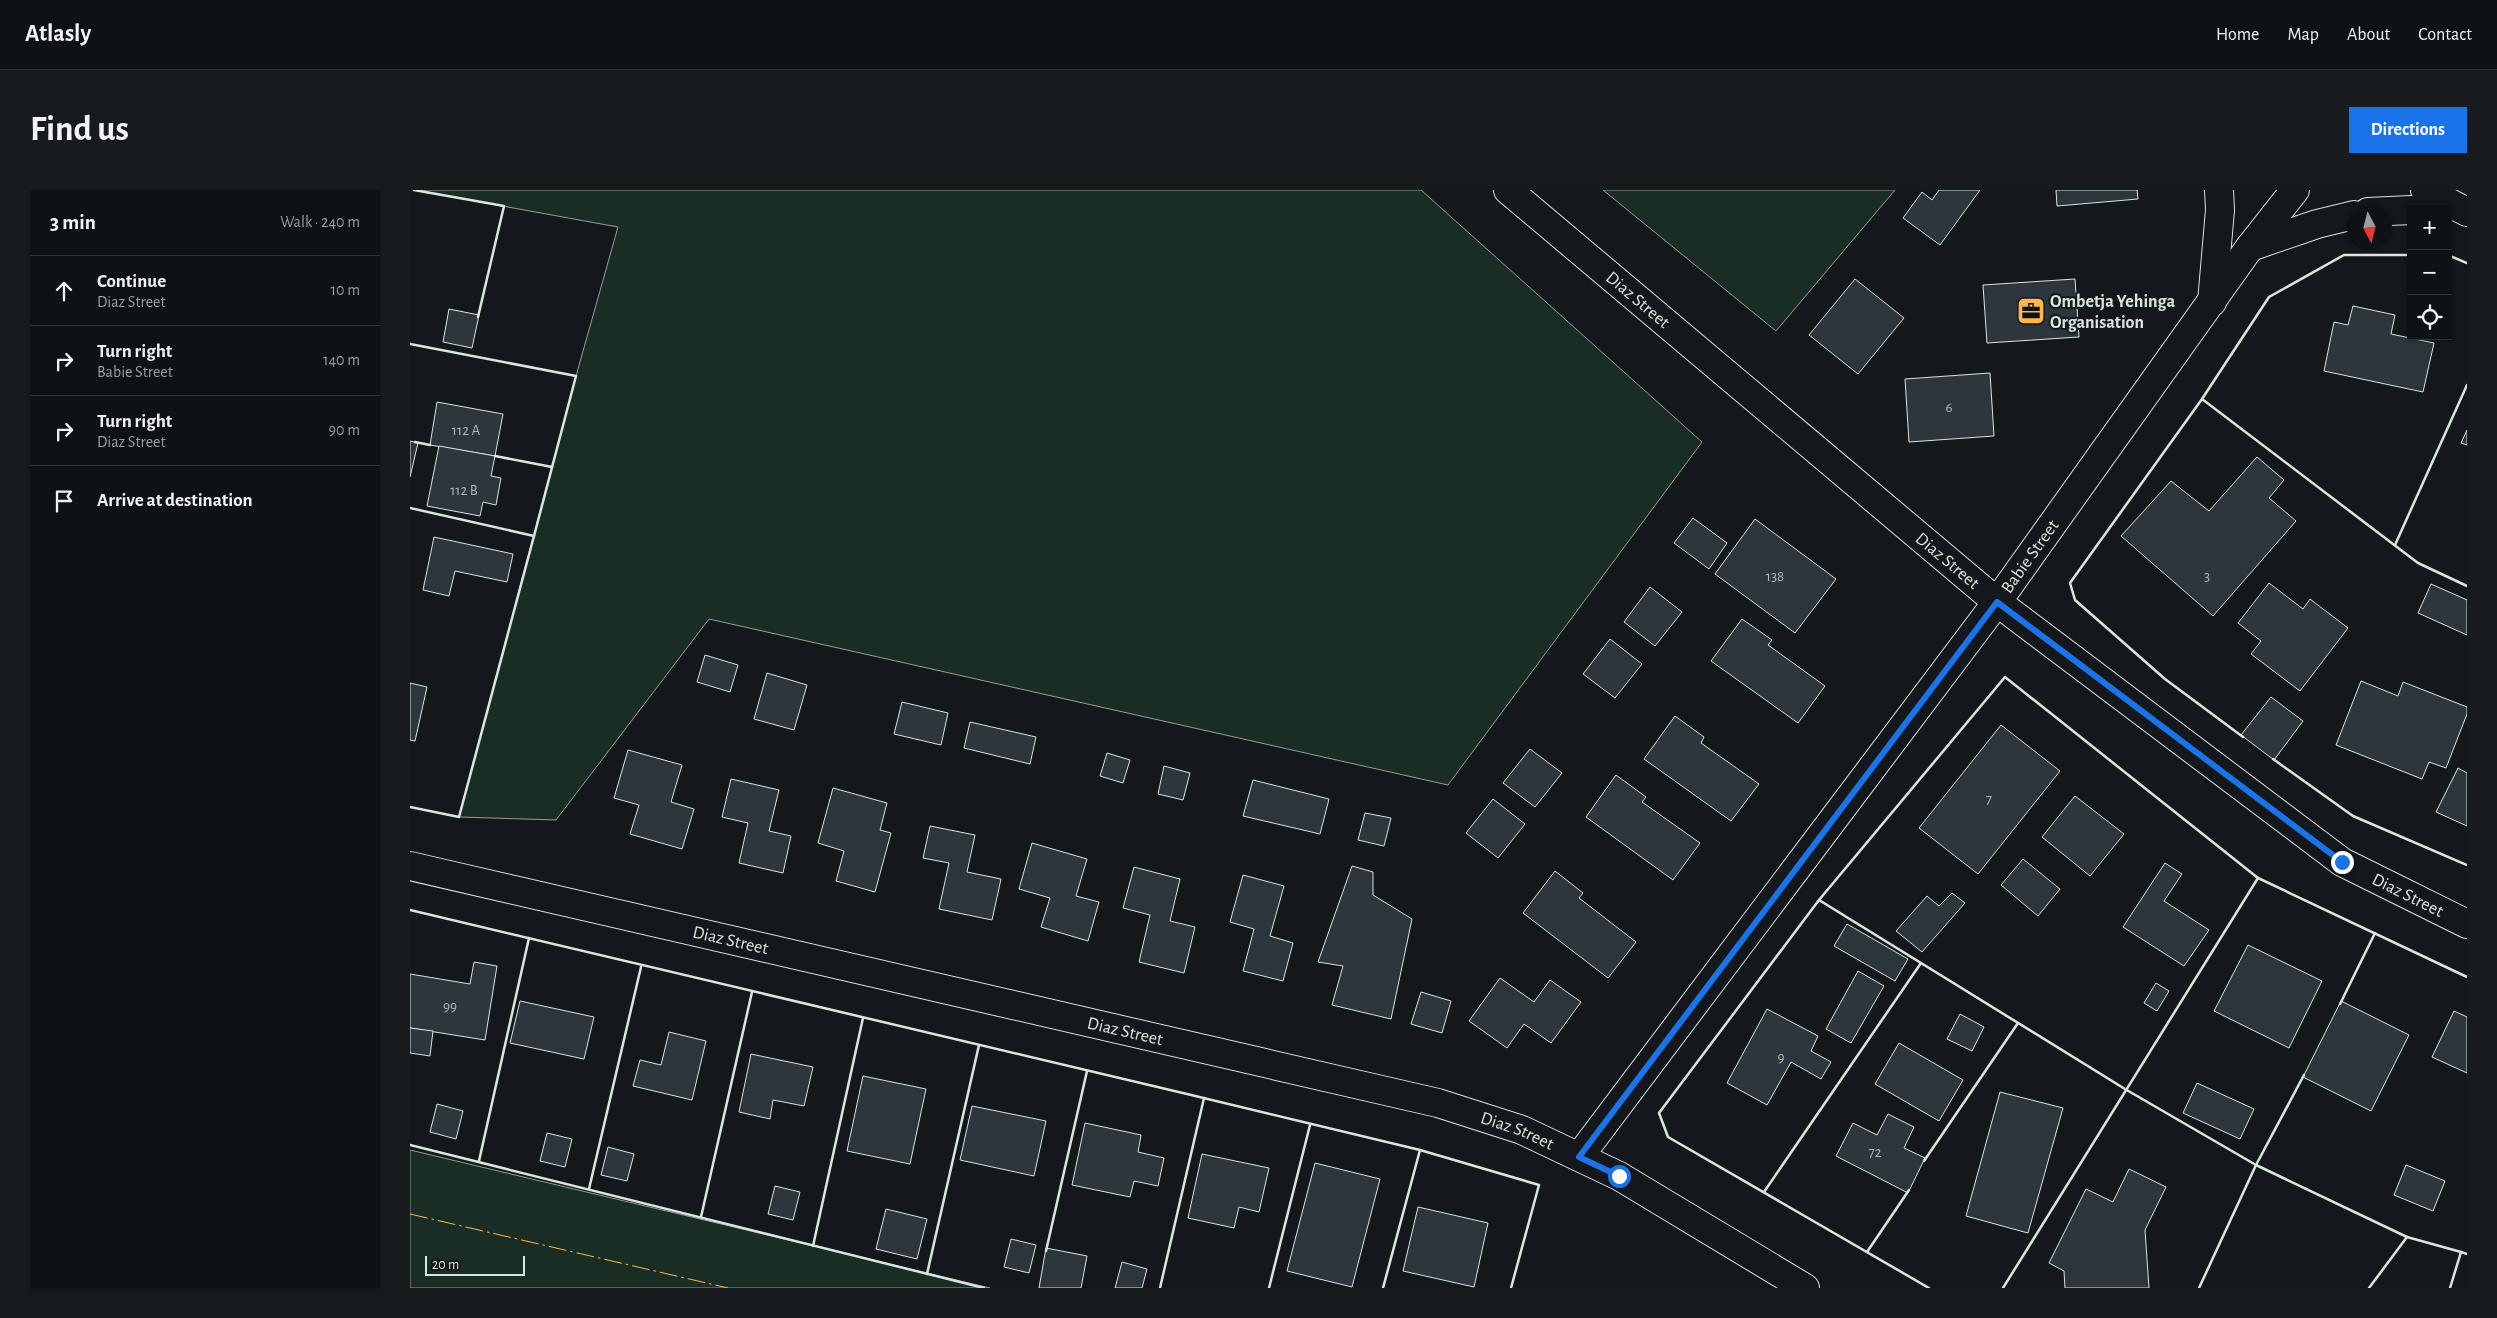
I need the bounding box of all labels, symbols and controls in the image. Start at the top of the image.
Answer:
text: Atlasly [25,22,91,46]
text: Home [2216,26,2259,44]
text: Map [2287,26,2319,44]
text: About [2347,26,2390,44]
text: Contact [2418,26,2472,44]
button: Directions [2349,107,2467,153]
text: Find us [30,112,129,147]
north arrow [2347,205,2392,250]
map controls [2407,205,2452,340]
button: + [2407,205,2452,250]
text: 3 min [50,212,96,233]
text: Walk · 240 m [280,214,360,230]
button: − [2407,250,2452,295]
street label: Diaz Street [1602,269,1673,332]
text: Continue [97,272,166,291]
icon: ahead [50,277,78,305]
text: 10 m [331,282,360,298]
place label: Ombetja Yehinga Organisation [2050,293,2175,332]
text: Diaz Street [97,294,166,310]
button: locate [2407,295,2452,340]
office icon: Ombetja Yehinga Organisation [2016,296,2046,326]
text: Turn right [97,342,172,361]
icon: right [50,347,78,375]
text: 140 m [323,352,360,368]
text: Babie Street [97,364,173,380]
house number: 6 [1945,400,1953,415]
text: Turn right [97,412,172,431]
icon: right [50,417,78,445]
text: 90 m [329,422,360,438]
house number: 112 A [452,423,480,438]
text: Diaz Street [97,434,166,450]
house number: 112 B [450,483,478,498]
icon: arrive [50,487,78,515]
text: Arrive at destination [97,491,253,510]
street label: Babie Street [1998,517,2063,597]
street label: Diaz Street [1912,530,1983,593]
house number: 138 [1766,569,1784,584]
house number: 3 [2204,569,2210,584]
house number: 7 [1986,792,1992,807]
route end [2331,851,2354,874]
street label: Diaz Street [2369,870,2446,921]
street label: Diaz Street [691,923,770,958]
house number: 99 [443,999,457,1014]
street label: Diaz Street [1085,1014,1165,1049]
house number: 9 [1777,1050,1785,1065]
street label: Diaz Street [1478,1109,1557,1154]
house number: 72 [1868,1145,1882,1160]
route start [1608,1165,1631,1188]
scale bar [425,1253,525,1276]
text: 20 m [432,1258,459,1272]

